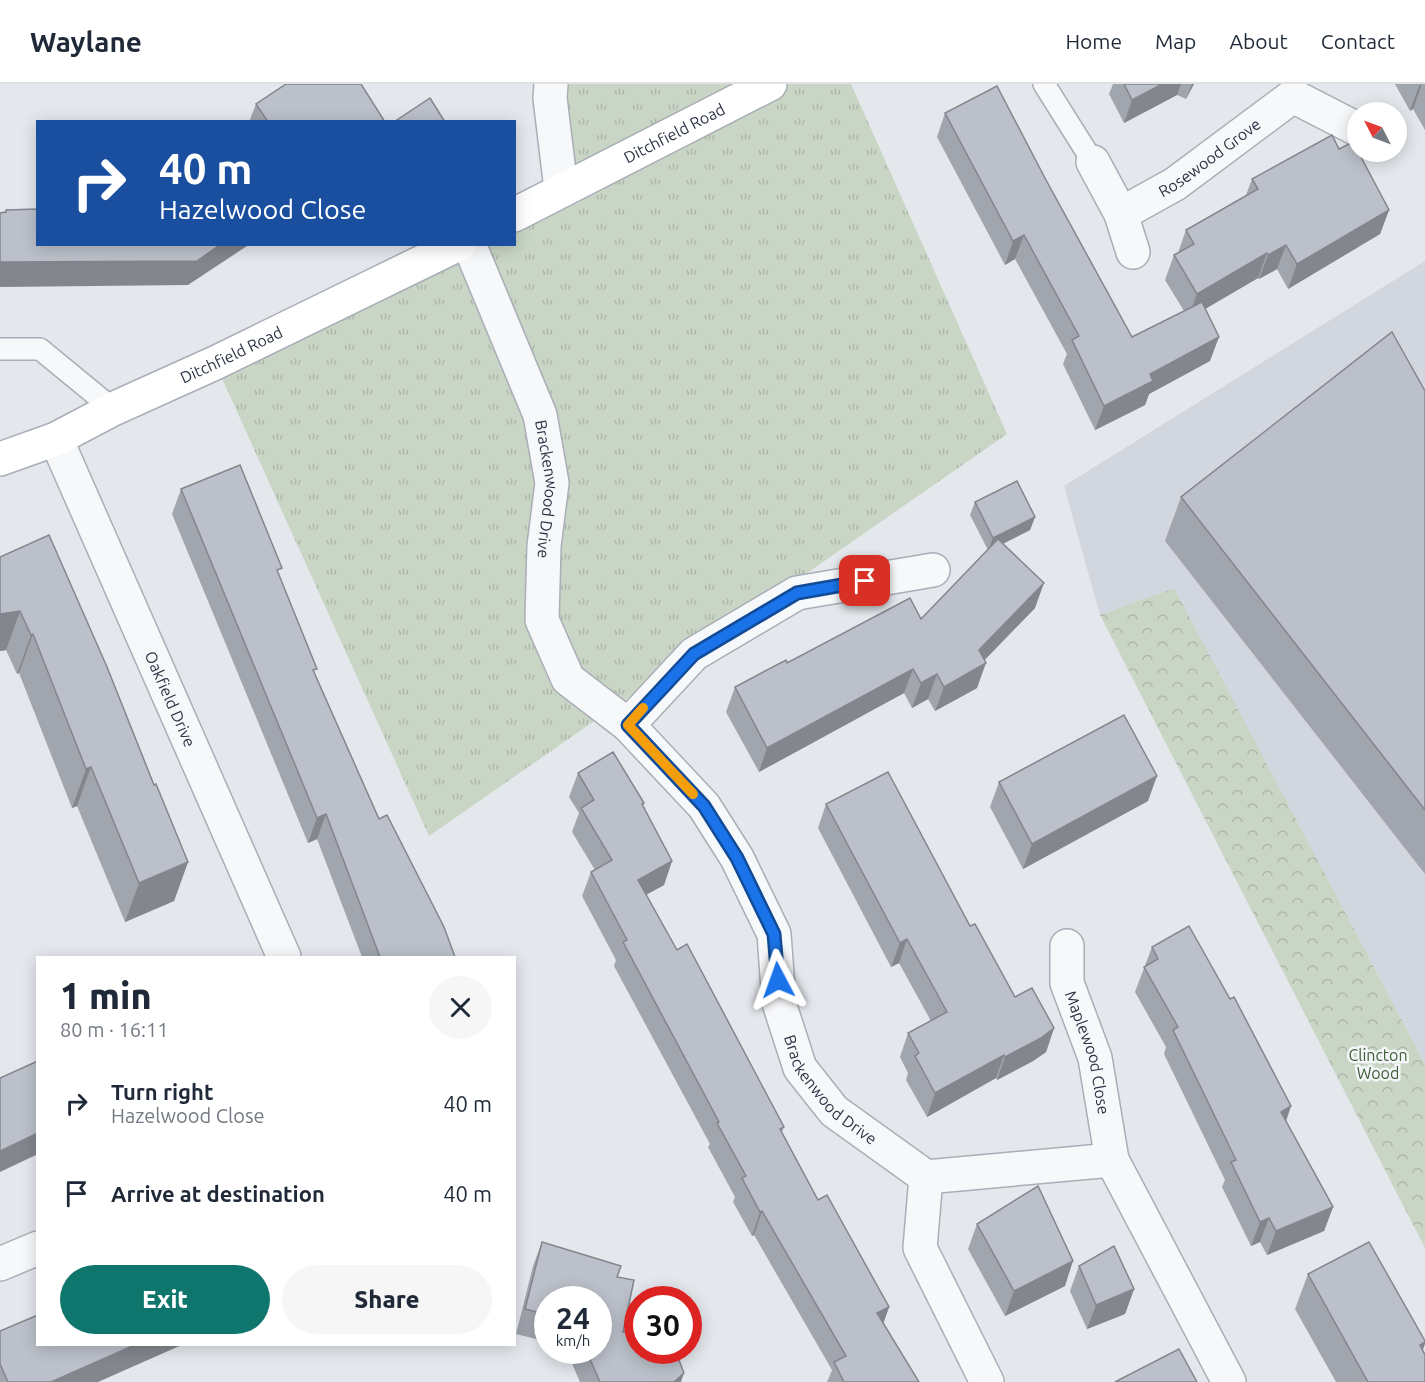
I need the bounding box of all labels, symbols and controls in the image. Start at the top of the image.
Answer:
text: Waylane [30,26,142,57]
text: Home [1065,29,1122,53]
text: Map [1155,29,1196,53]
text: About [1229,29,1288,53]
text: Contact [1321,29,1395,53]
street label: Ditchfield Road [621,100,728,166]
north arrow [1347,102,1407,162]
map controls [1347,102,1407,162]
street label: Rosewood Grove [1155,114,1264,200]
icon: right [60,144,138,222]
text: 40 m [159,145,253,192]
text: Hazelwood Close [159,194,366,224]
street label: Ditchfield Road [177,323,285,387]
street label: Brackenwood Drive [532,418,562,558]
pin [839,555,890,606]
icon: arrive [848,564,881,597]
street label: Oakfield Drive [141,648,199,750]
position arrow [746,948,810,1012]
text: 1 min [60,975,152,1016]
button: close [429,976,492,1039]
street label: Maplewood Close [1062,988,1113,1116]
text: 80 m · 16:11 [60,1018,169,1041]
street label: Brackenwood Drive [781,1033,880,1148]
park label: Clincton Wood [1348,1046,1408,1082]
text: Turn right [111,1079,213,1104]
icon: right [60,1087,93,1120]
text: 40 m [443,1091,492,1116]
text: Hazelwood Close [111,1104,265,1127]
icon: arrive [60,1177,93,1210]
text: Arrive at destination [111,1181,325,1206]
text: 40 m [443,1181,492,1206]
button: Exit [60,1265,270,1334]
button: Share [282,1265,492,1334]
speed limit sign: 30 [624,1286,702,1364]
text: 24 [556,1301,590,1335]
text: km/h [556,1332,590,1349]

